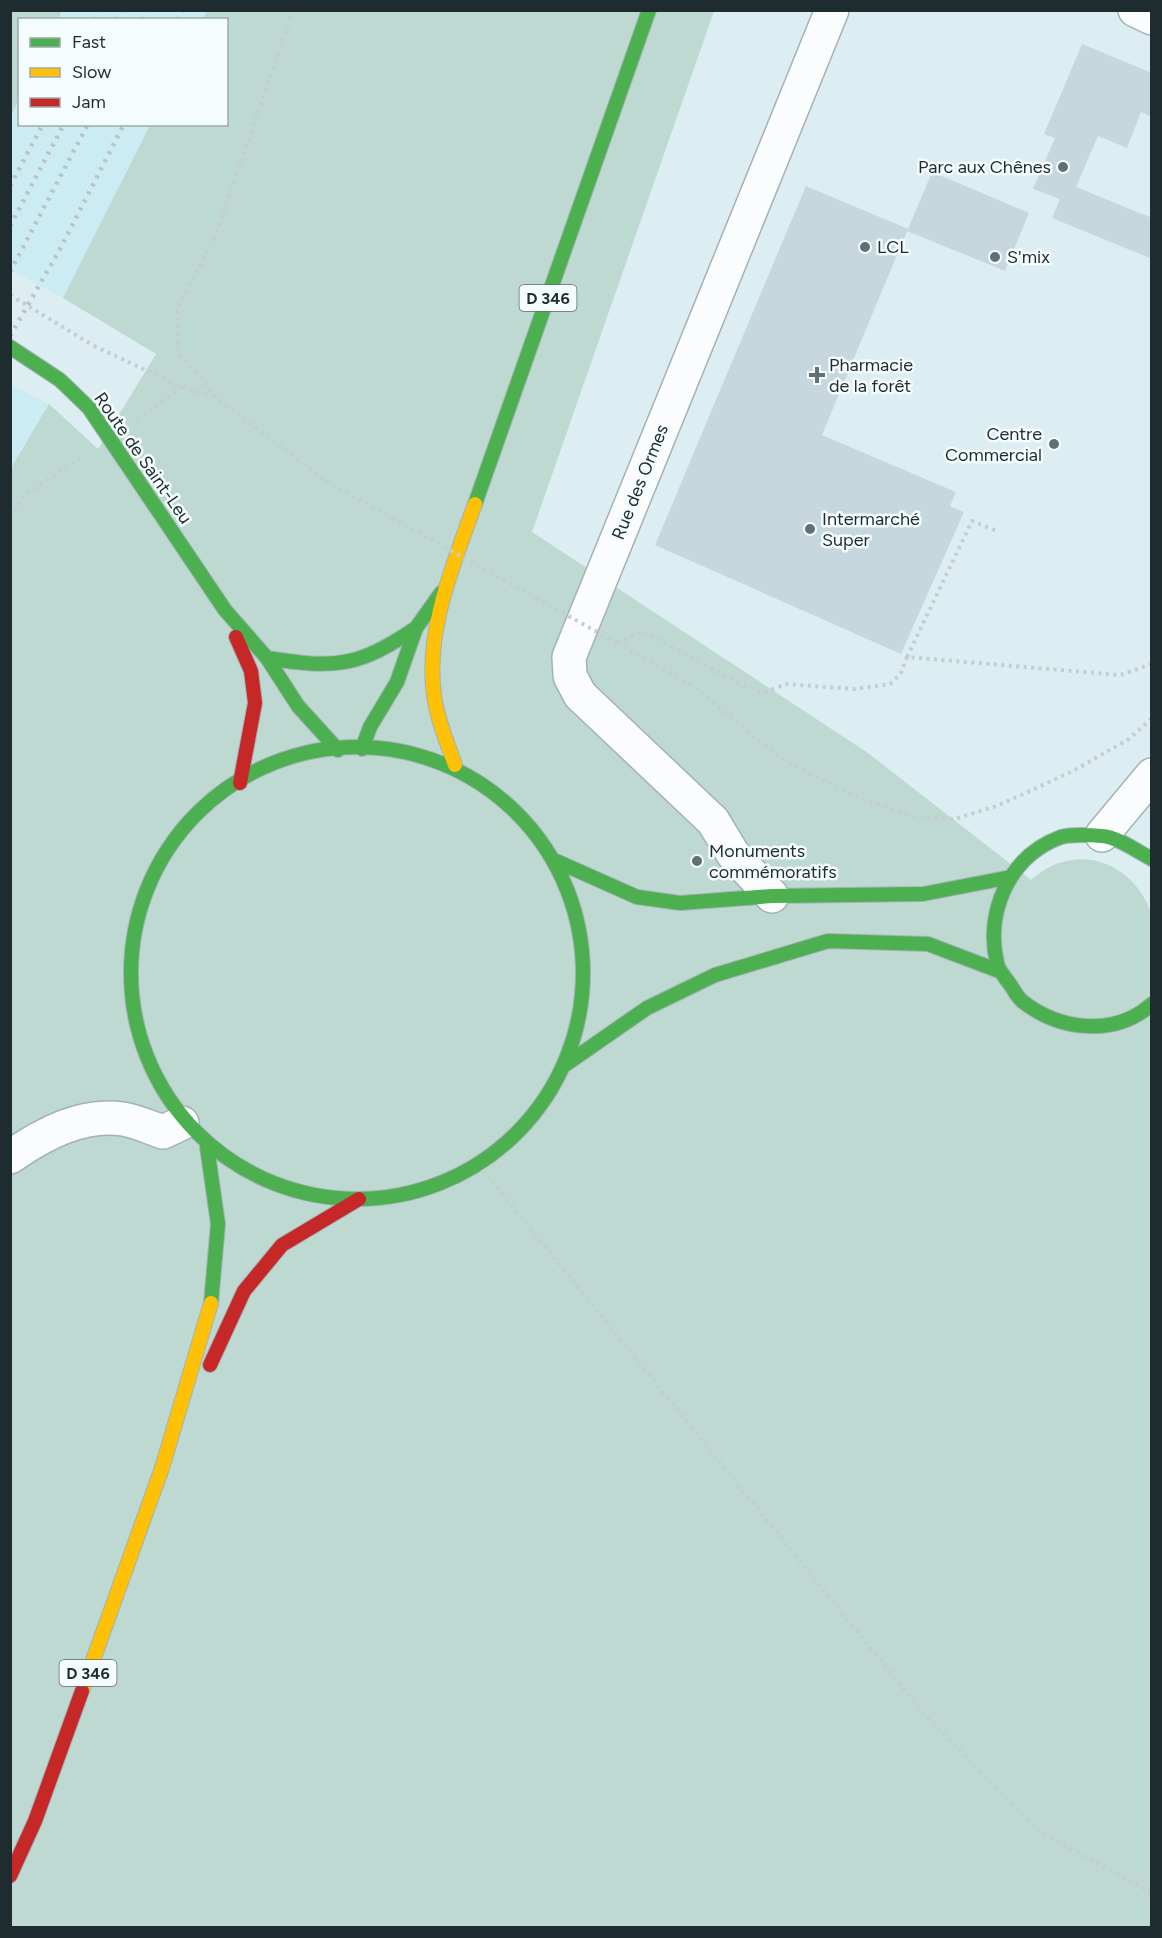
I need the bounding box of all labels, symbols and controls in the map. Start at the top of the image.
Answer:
legend [18,18,228,126]
text: Fast [72,31,106,53]
text: Slow [72,61,111,83]
text: Jam [72,91,106,113]
place label: Parc aux Chênes [918,156,1051,178]
marker: Parc aux Chênes [1056,160,1070,174]
place label: LCL [877,236,909,258]
marker: LCL [858,240,872,254]
place label: S'mix [1007,246,1050,268]
marker: S'mix [988,250,1002,264]
road number: D 346 [520,285,576,311]
place label: Pharmacie de la forêt [829,354,913,397]
marker: Pharmacie de la forêt [810,368,824,382]
street label: Route de Saint-Leu [89,388,197,528]
street label: Rue des Ormes [607,421,673,543]
place label: Centre Commercial [945,423,1042,466]
marker: Centre Commercial [1047,437,1061,451]
place label: Intermarché Super [822,508,920,551]
marker: Intermarché Super [803,522,817,536]
place label: Monuments commémoratifs [709,840,837,883]
marker: Monuments commémoratifs [690,854,704,868]
road number: D 346 [60,1660,116,1686]

